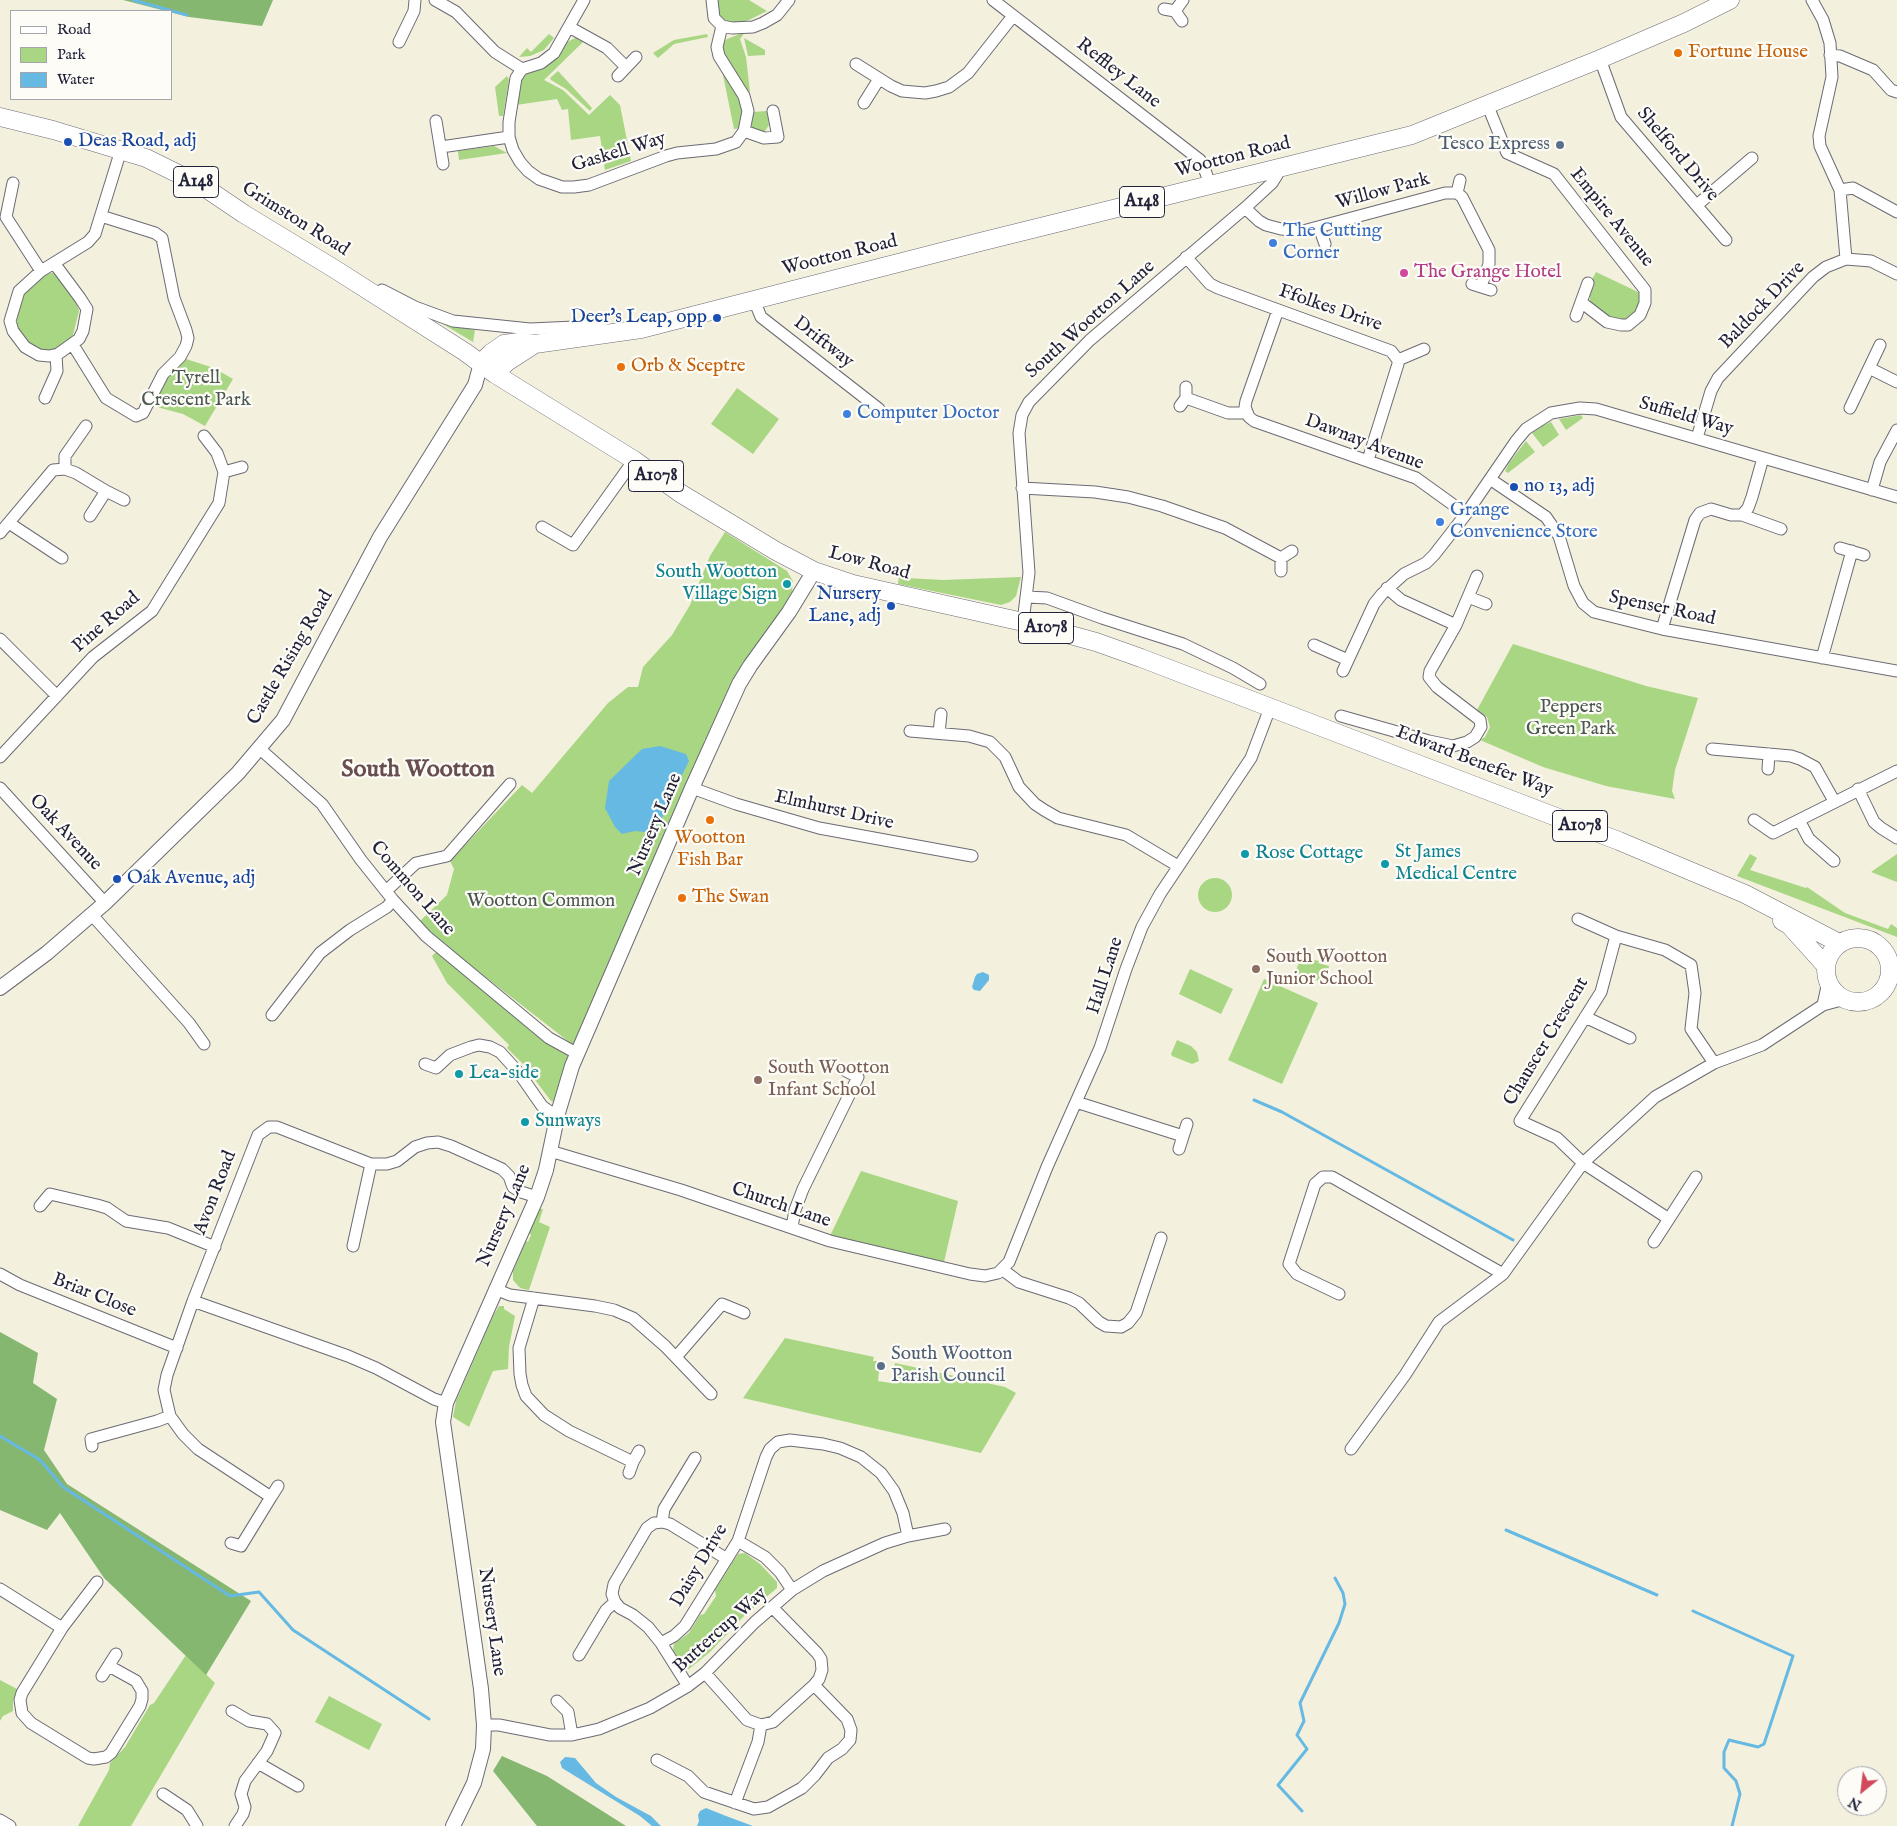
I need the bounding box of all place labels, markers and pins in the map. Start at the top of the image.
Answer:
place label: Fortune House [1688,42,1808,64]
marker: Fortune House [1672,47,1684,59]
place label: Deas Road, adj [78,131,196,153]
place label: Tesco Express [1438,134,1550,156]
marker: Deas Road, adj [62,136,74,148]
marker: Tesco Express [1554,139,1566,151]
place label: The Cutting Corner [1283,221,1382,265]
marker: The Cutting Corner [1267,237,1279,249]
place label: The Grange Hotel [1414,262,1561,284]
marker: The Grange Hotel [1398,267,1410,279]
place label: Deer's Leap, opp [570,307,707,329]
marker: Deer's Leap, opp [711,312,723,324]
place label: Orb & Sceptre [631,356,746,378]
marker: Orb & Sceptre [615,361,627,373]
place label: Computer Doctor [857,403,999,425]
marker: Computer Doctor [841,408,853,420]
place label: no 13, adj [1524,476,1595,498]
marker: no 13, adj [1508,481,1520,493]
place label: Grange Convenience Store [1450,500,1598,544]
marker: Grange Convenience Store [1434,516,1446,528]
place label: South Wootton Village Sign [656,562,777,606]
marker: South Wootton Village Sign [781,578,793,590]
place label: Nursery Lane, adj [808,584,881,628]
marker: Nursery Lane, adj [885,600,897,612]
marker: Wootton Fish Bar [704,814,716,826]
place label: Wootton Fish Bar [675,828,745,872]
place label: St James Medical Centre [1395,842,1517,886]
place label: Rose Cottage [1255,843,1363,865]
marker: Rose Cottage [1239,848,1251,860]
marker: St James Medical Centre [1379,858,1391,870]
place label: Oak Avenue, adj [127,868,255,890]
marker: Oak Avenue, adj [111,873,123,885]
place label: The Swan [692,887,769,909]
marker: The Swan [676,892,688,904]
place label: South Wootton Junior School [1266,947,1387,991]
marker: South Wootton Junior School [1250,963,1262,975]
place label: South Wootton Infant School [768,1058,889,1102]
place label: Lea-side [469,1063,539,1085]
marker: Lea-side [453,1068,465,1080]
marker: South Wootton Infant School [752,1074,764,1086]
place label: Sunways [535,1111,601,1133]
marker: Sunways [519,1116,531,1128]
place label: South Wootton Parish Council [891,1344,1012,1388]
marker: South Wootton Parish Council [875,1360,887,1372]

